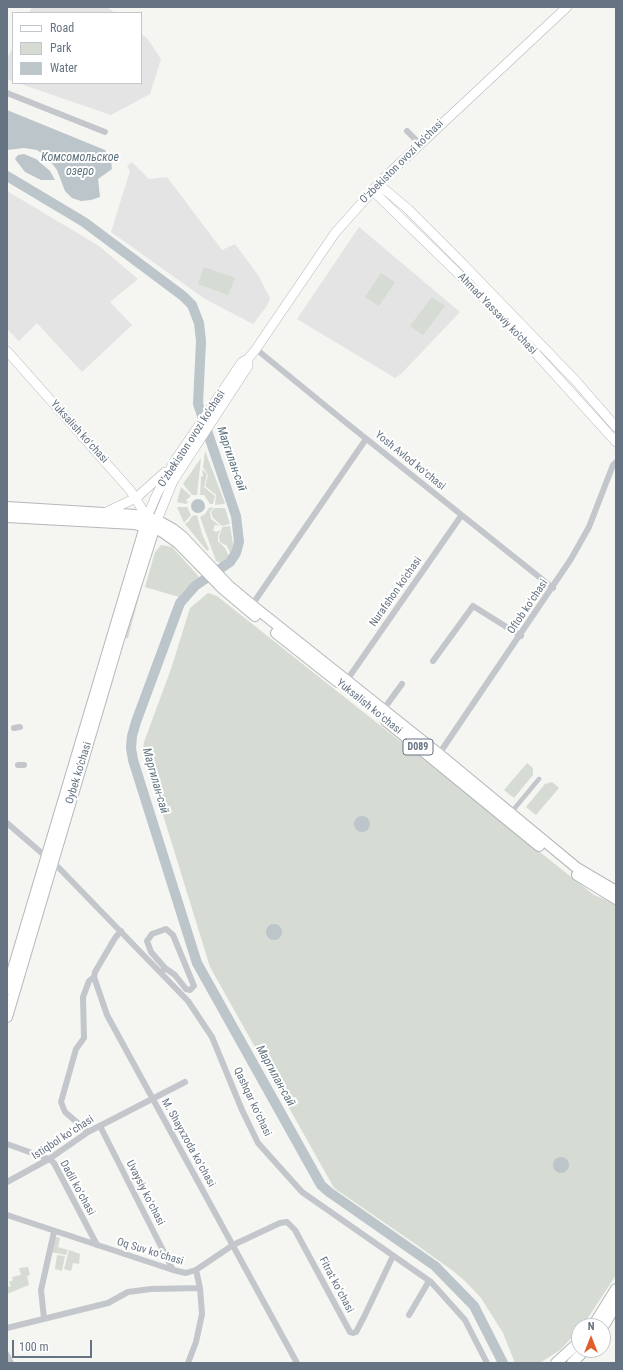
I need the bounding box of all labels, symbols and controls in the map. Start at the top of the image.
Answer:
legend [12,12,142,84]
text: Road [50,21,74,35]
text: Park [50,41,71,55]
text: Water [50,61,78,75]
street label: O'zbekiston ovozi ko'chasi [357,117,447,207]
water label: Комсомольское озеро [41,151,119,179]
street label: Ahmad Yassaviy ko'chasi [455,271,539,357]
street label: O'zbekiston ovozi ko'chasi [156,388,228,490]
street label: Yuksalish koʻchasi [47,398,111,466]
water label: Маргилан-сай [213,425,249,493]
street label: Yosh Avlod koʻchasi [372,429,448,493]
street label: Nurafshon ko'chasi [367,555,425,629]
street label: Oftob koʻchasi [505,577,551,637]
street label: Yuksalish koʻchasi [334,677,404,737]
road number: D089 [403,739,433,755]
street label: Oybek ko‘chasi [63,740,95,806]
water label: Маргилан-сай [139,747,171,815]
water label: Маргилан-сай [252,1043,298,1109]
street label: Qashqar koʻchasi [230,1065,274,1139]
street label: M. Shayxzoda koʻchasi [158,1097,218,1189]
street label: Istiqbol koʻchasi [30,1113,96,1163]
street label: Dadil koʻchasi [57,1158,97,1218]
street label: Uvaysiy koʻchasi [123,1158,167,1228]
street label: Oq Suv koʻchasi [115,1236,185,1268]
street label: Fitrat koʻchasi [316,1255,356,1315]
north arrow [571,1318,611,1358]
text: N [588,1320,594,1333]
scale bar [14,1332,94,1358]
text: 100 m [19,1340,49,1354]

